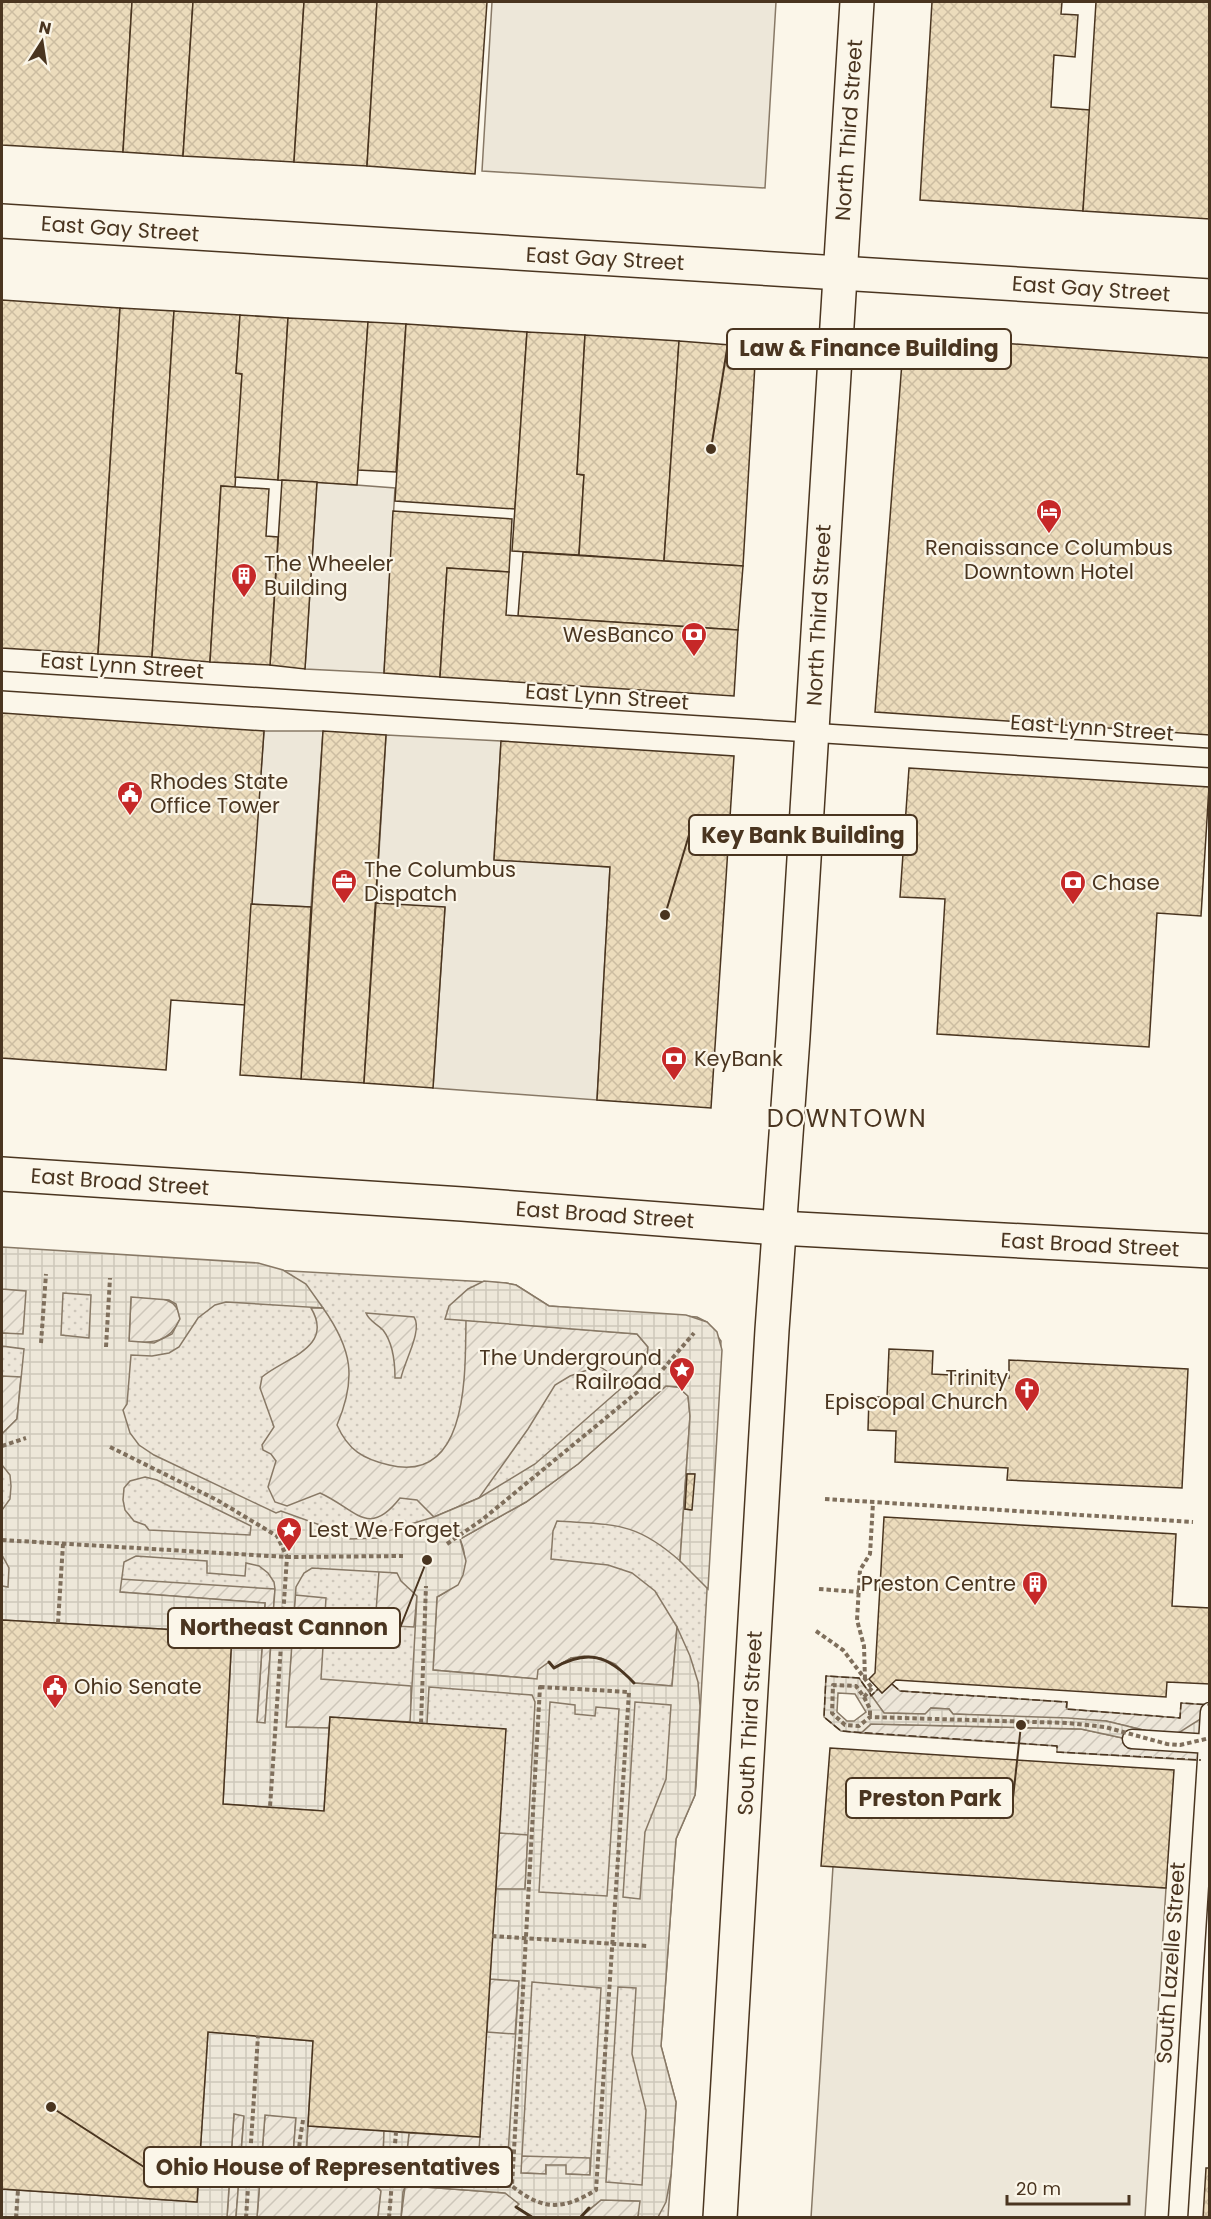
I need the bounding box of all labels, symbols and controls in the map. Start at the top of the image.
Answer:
north arrow [12,12,72,72]
text: N [37,15,53,40]
street label: North Third Street [828,38,869,222]
street label: East Gay Street [40,209,200,248]
street label: East Gay Street [525,240,685,277]
street label: East Gay Street [1011,269,1171,308]
callout: Law & Finance Building [727,329,1011,369]
text: Law & Finance Building [739,333,999,364]
hotel icon: Renaissance Columbus Downtown Hotel [1034,497,1064,535]
street label: North Third Street [799,523,838,707]
place label: Renaissance Columbus Downtown Hotel [925,533,1173,586]
place label: The Wheeler Building [264,549,394,602]
building icon: The Wheeler Building [229,561,259,599]
place label: WesBanco [563,620,674,649]
bank icon: WesBanco [679,620,709,658]
street label: East Lynn Street [39,645,205,686]
street label: East Lynn Street [524,676,690,717]
street label: East Lynn Street [1009,707,1175,748]
place label: Rhodes State Office Tower [150,767,288,820]
public building icon: Rhodes State Office Tower [115,779,145,817]
callout: Key Bank Building [689,815,917,855]
text: Key Bank Building [701,820,905,851]
place label: The Columbus Dispatch [364,855,516,908]
office icon: The Columbus Dispatch [329,867,359,905]
bank icon: Chase [1058,868,1088,906]
place label: Chase [1092,868,1160,897]
bank icon: KeyBank [659,1044,689,1082]
place label: KeyBank [694,1044,783,1073]
district label: DOWNTOWN [767,1102,927,1135]
street label: East Broad Street [30,1161,210,1202]
street label: East Broad Street [515,1194,695,1235]
street label: East Broad Street [1000,1225,1180,1264]
place label: The Underground Railroad [479,1343,662,1396]
place icon: The Underground Railroad [667,1355,697,1393]
place label: Trinity Episcopal Church [824,1363,1008,1416]
church icon: Trinity Episcopal Church [1012,1375,1042,1413]
place icon: Lest We Forget [274,1515,304,1553]
place label: Lest We Forget [308,1515,460,1544]
place label: Preston Centre [861,1569,1016,1598]
building icon: Preston Centre [1020,1569,1050,1607]
callout: Northeast Cannon [168,1608,400,1648]
text: Northeast Cannon [180,1612,388,1643]
street label: South Third Street [730,1630,769,1816]
public building icon: Ohio Senate [40,1672,70,1710]
place label: Ohio Senate [74,1672,202,1701]
callout: Preston Park [846,1778,1013,1818]
text: Preston Park [858,1783,1002,1814]
street label: South Lazelle Street [1149,1861,1192,2065]
callout: Ohio House of Representatives [144,2147,512,2187]
text: Ohio House of Representatives [156,2152,500,2183]
scale bar [1007,2168,1128,2206]
text: 20 m [1016,2176,1061,2201]

